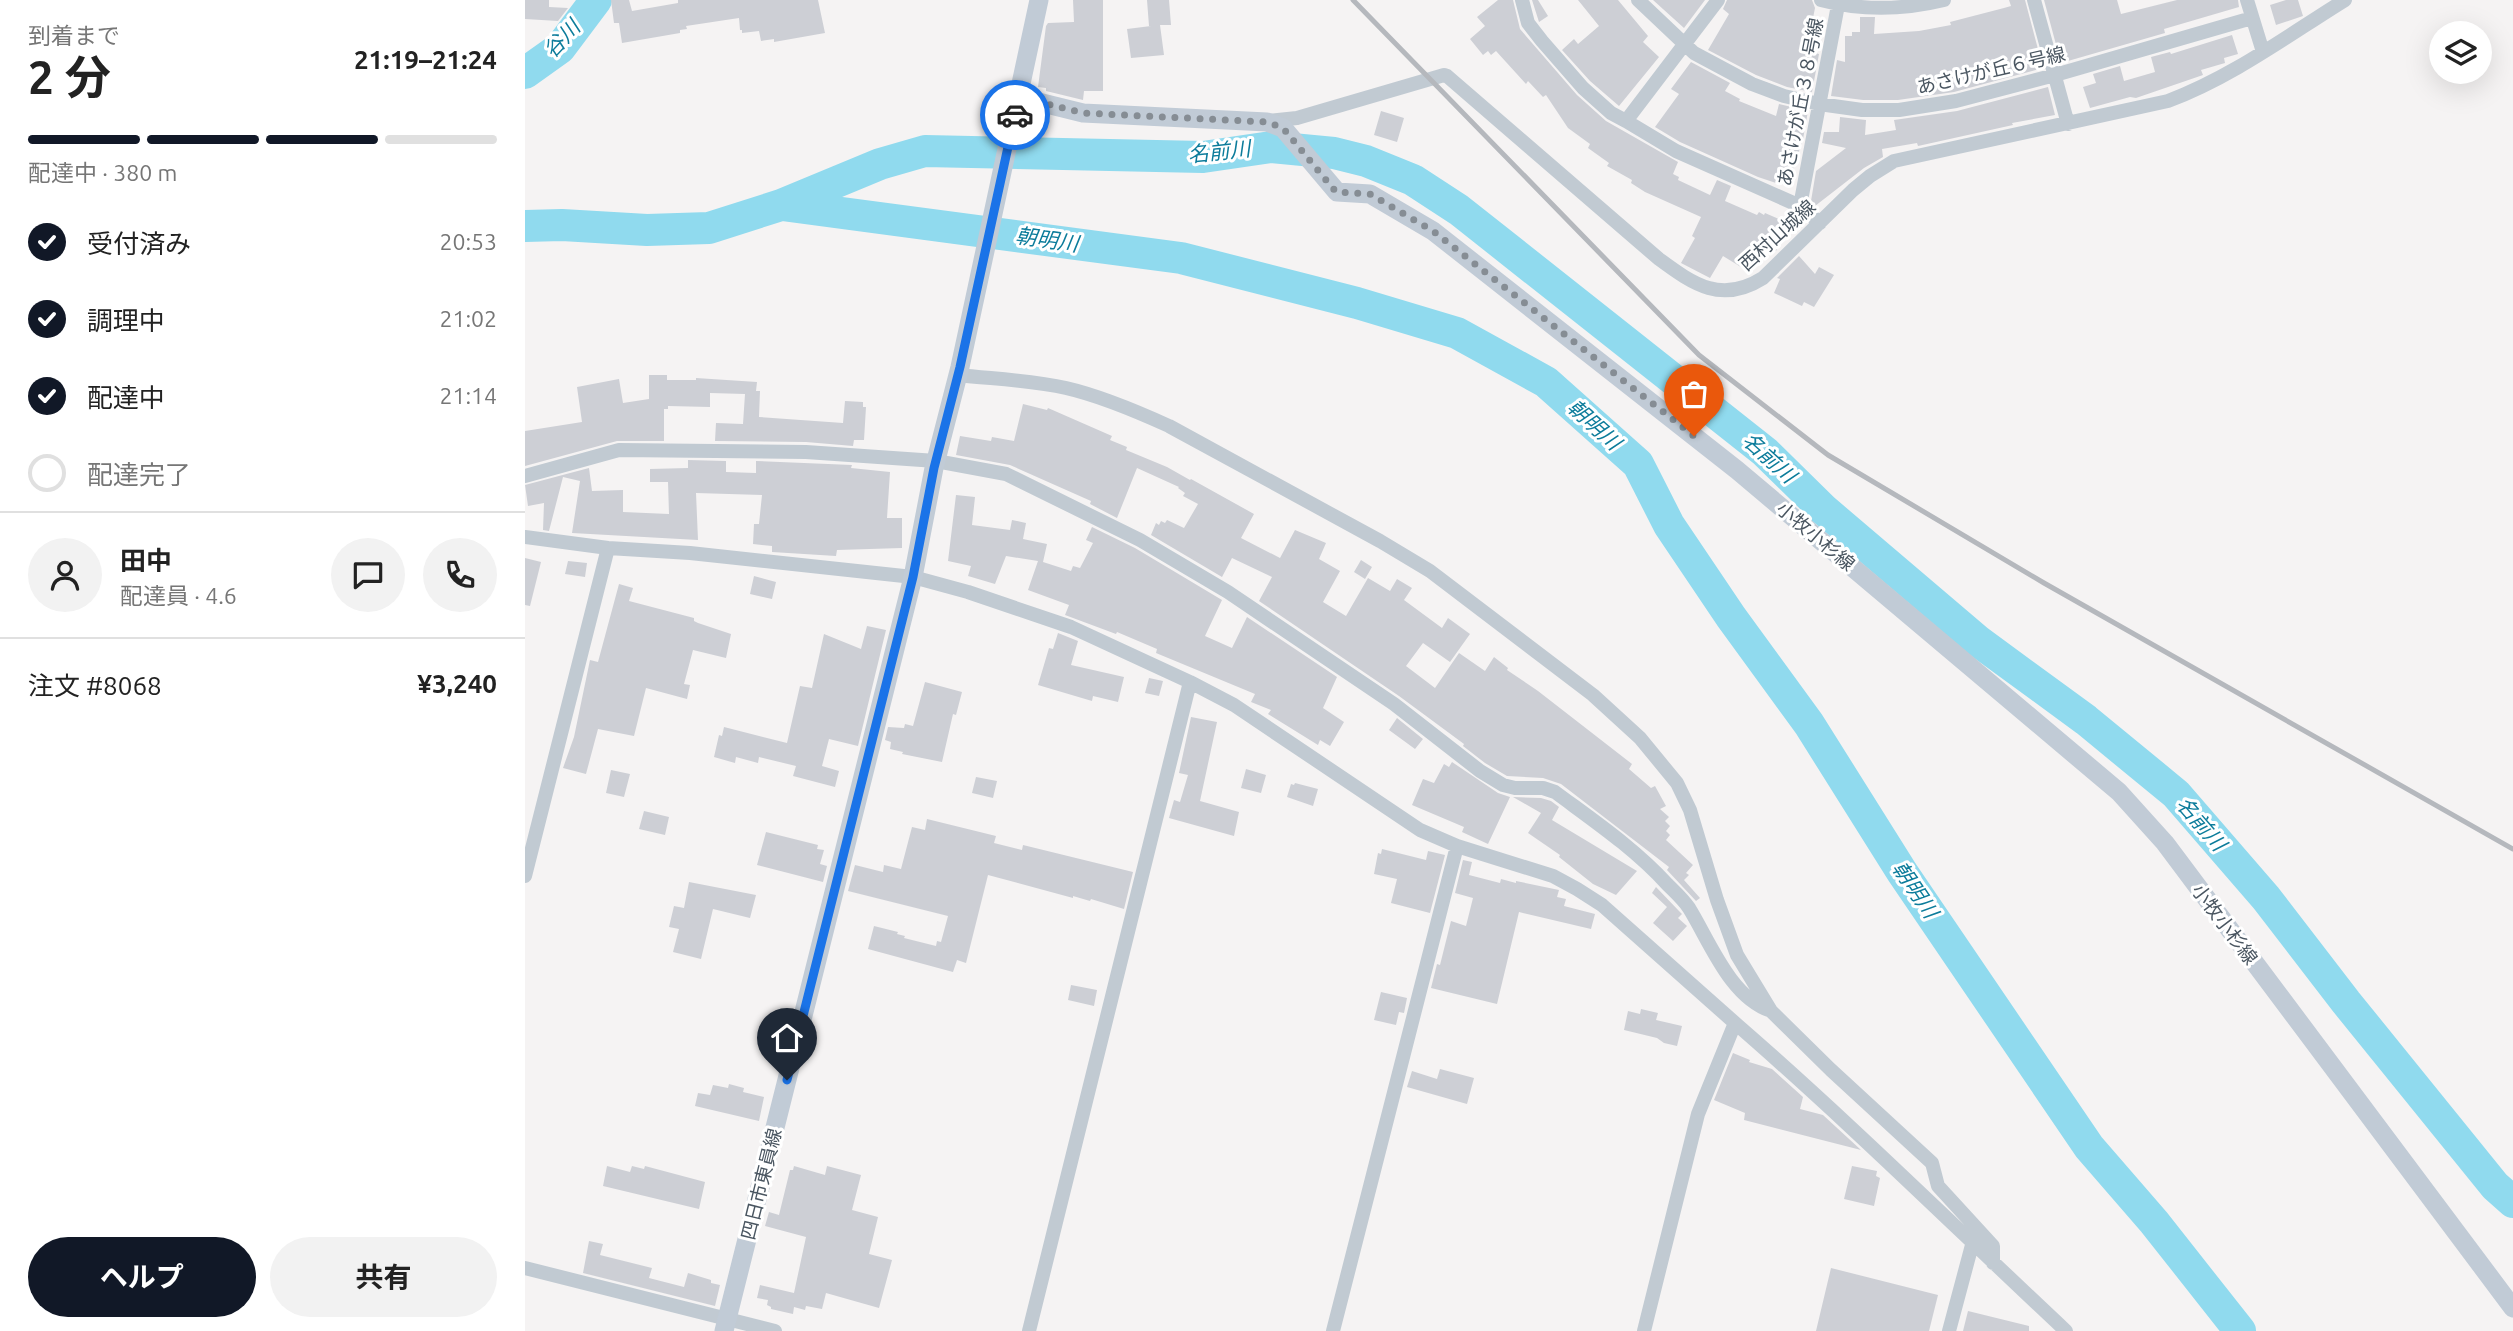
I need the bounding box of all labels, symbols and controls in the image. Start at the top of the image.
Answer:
water label: 谷川 [538,13,586,62]
street label: あさけが丘３８号線 [1773,16,1827,188]
map controls [2429,21,2492,84]
button: layers [2429,21,2492,84]
text: 到着まで [28,23,120,48]
street label: あさけが丘６号線 [1914,42,2068,98]
text: 21:19–21:24 [354,45,497,74]
text: 2 分 [28,51,111,103]
courier [980,80,1050,150]
icon: car [996,96,1034,134]
water label: 名前川 [1186,136,1253,166]
text: 配達中 · 380 m [28,160,177,185]
street label: 西村山城線 [1734,195,1820,275]
icon: check [28,223,66,261]
water label: 朝明川 [1014,223,1082,256]
text: 受付済み [87,229,191,258]
text: 20:53 [439,229,497,254]
icon: check [28,300,66,338]
text: 調理中 [87,306,165,335]
text: 21:02 [439,306,497,331]
pin [1664,364,1724,436]
icon: bag [1675,375,1713,413]
icon: check [28,377,66,415]
text: 配達中 [87,383,165,412]
text: 21:14 [439,383,497,408]
water label: 朝明川 [1563,394,1628,456]
water label: 名前川 [1738,427,1803,489]
text: 配達完了 [87,460,191,489]
street label: 小牧小杉線 [1773,497,1859,575]
button: person [28,538,102,612]
button: chat [331,538,405,612]
button: phone [423,538,497,612]
text: 田中 [120,546,172,575]
text: 配達員 · 4.6 [120,583,237,608]
text: ¥3,240 [417,669,497,698]
text: 注文 #8068 [28,671,162,700]
water label: 名前川 [2172,792,2233,856]
water label: 朝明川 [1888,857,1945,924]
street label: 小牧小杉線 [2188,879,2262,969]
pin [757,1008,817,1080]
icon: home [768,1019,806,1057]
street label: 四日市東員線 [737,1126,785,1242]
button: ヘルプ [28,1237,256,1317]
button: 共有 [270,1237,497,1317]

